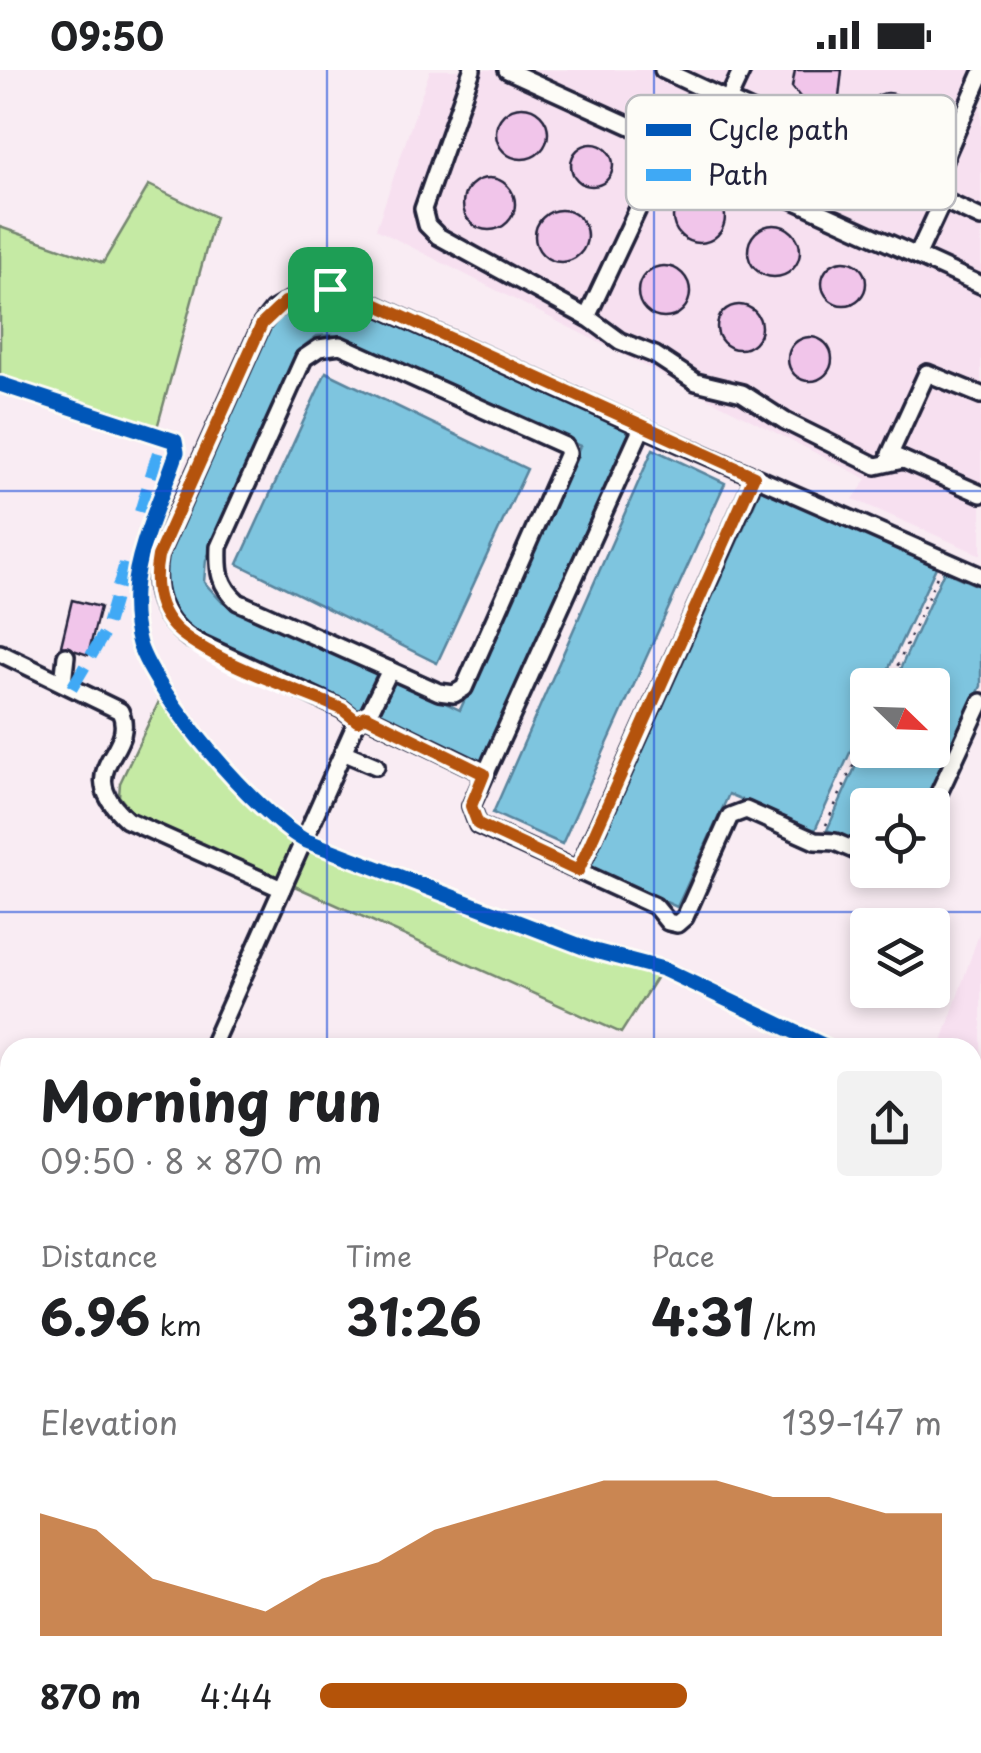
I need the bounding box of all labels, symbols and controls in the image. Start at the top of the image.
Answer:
text: 09:50 [50,7,164,64]
legend [626,95,956,210]
text: Cycle path [708,107,849,150]
text: Path [708,152,768,195]
pin [288,247,373,332]
icon: arrive [303,262,358,317]
north arrow [850,668,950,768]
map controls [850,668,950,1008]
button: locate [850,788,950,888]
button: layers [850,908,950,1008]
text: Morning run [40,1058,382,1141]
button: share [837,1071,942,1176]
text: 09:50 · 8 × 870 m [40,1137,322,1185]
text: Distance [40,1234,158,1277]
text: Time [346,1234,412,1277]
text: Pace [651,1234,715,1277]
text: 6.96 [40,1277,150,1353]
text: 31:26 [346,1277,482,1353]
text: 4:31 [651,1277,754,1353]
text: km [150,1303,202,1346]
text: /km [754,1303,817,1346]
text: Elevation [40,1398,178,1446]
text: 139–147 m [782,1398,942,1446]
text: 870 m [40,1672,141,1720]
text: 4:44 [200,1672,273,1720]

